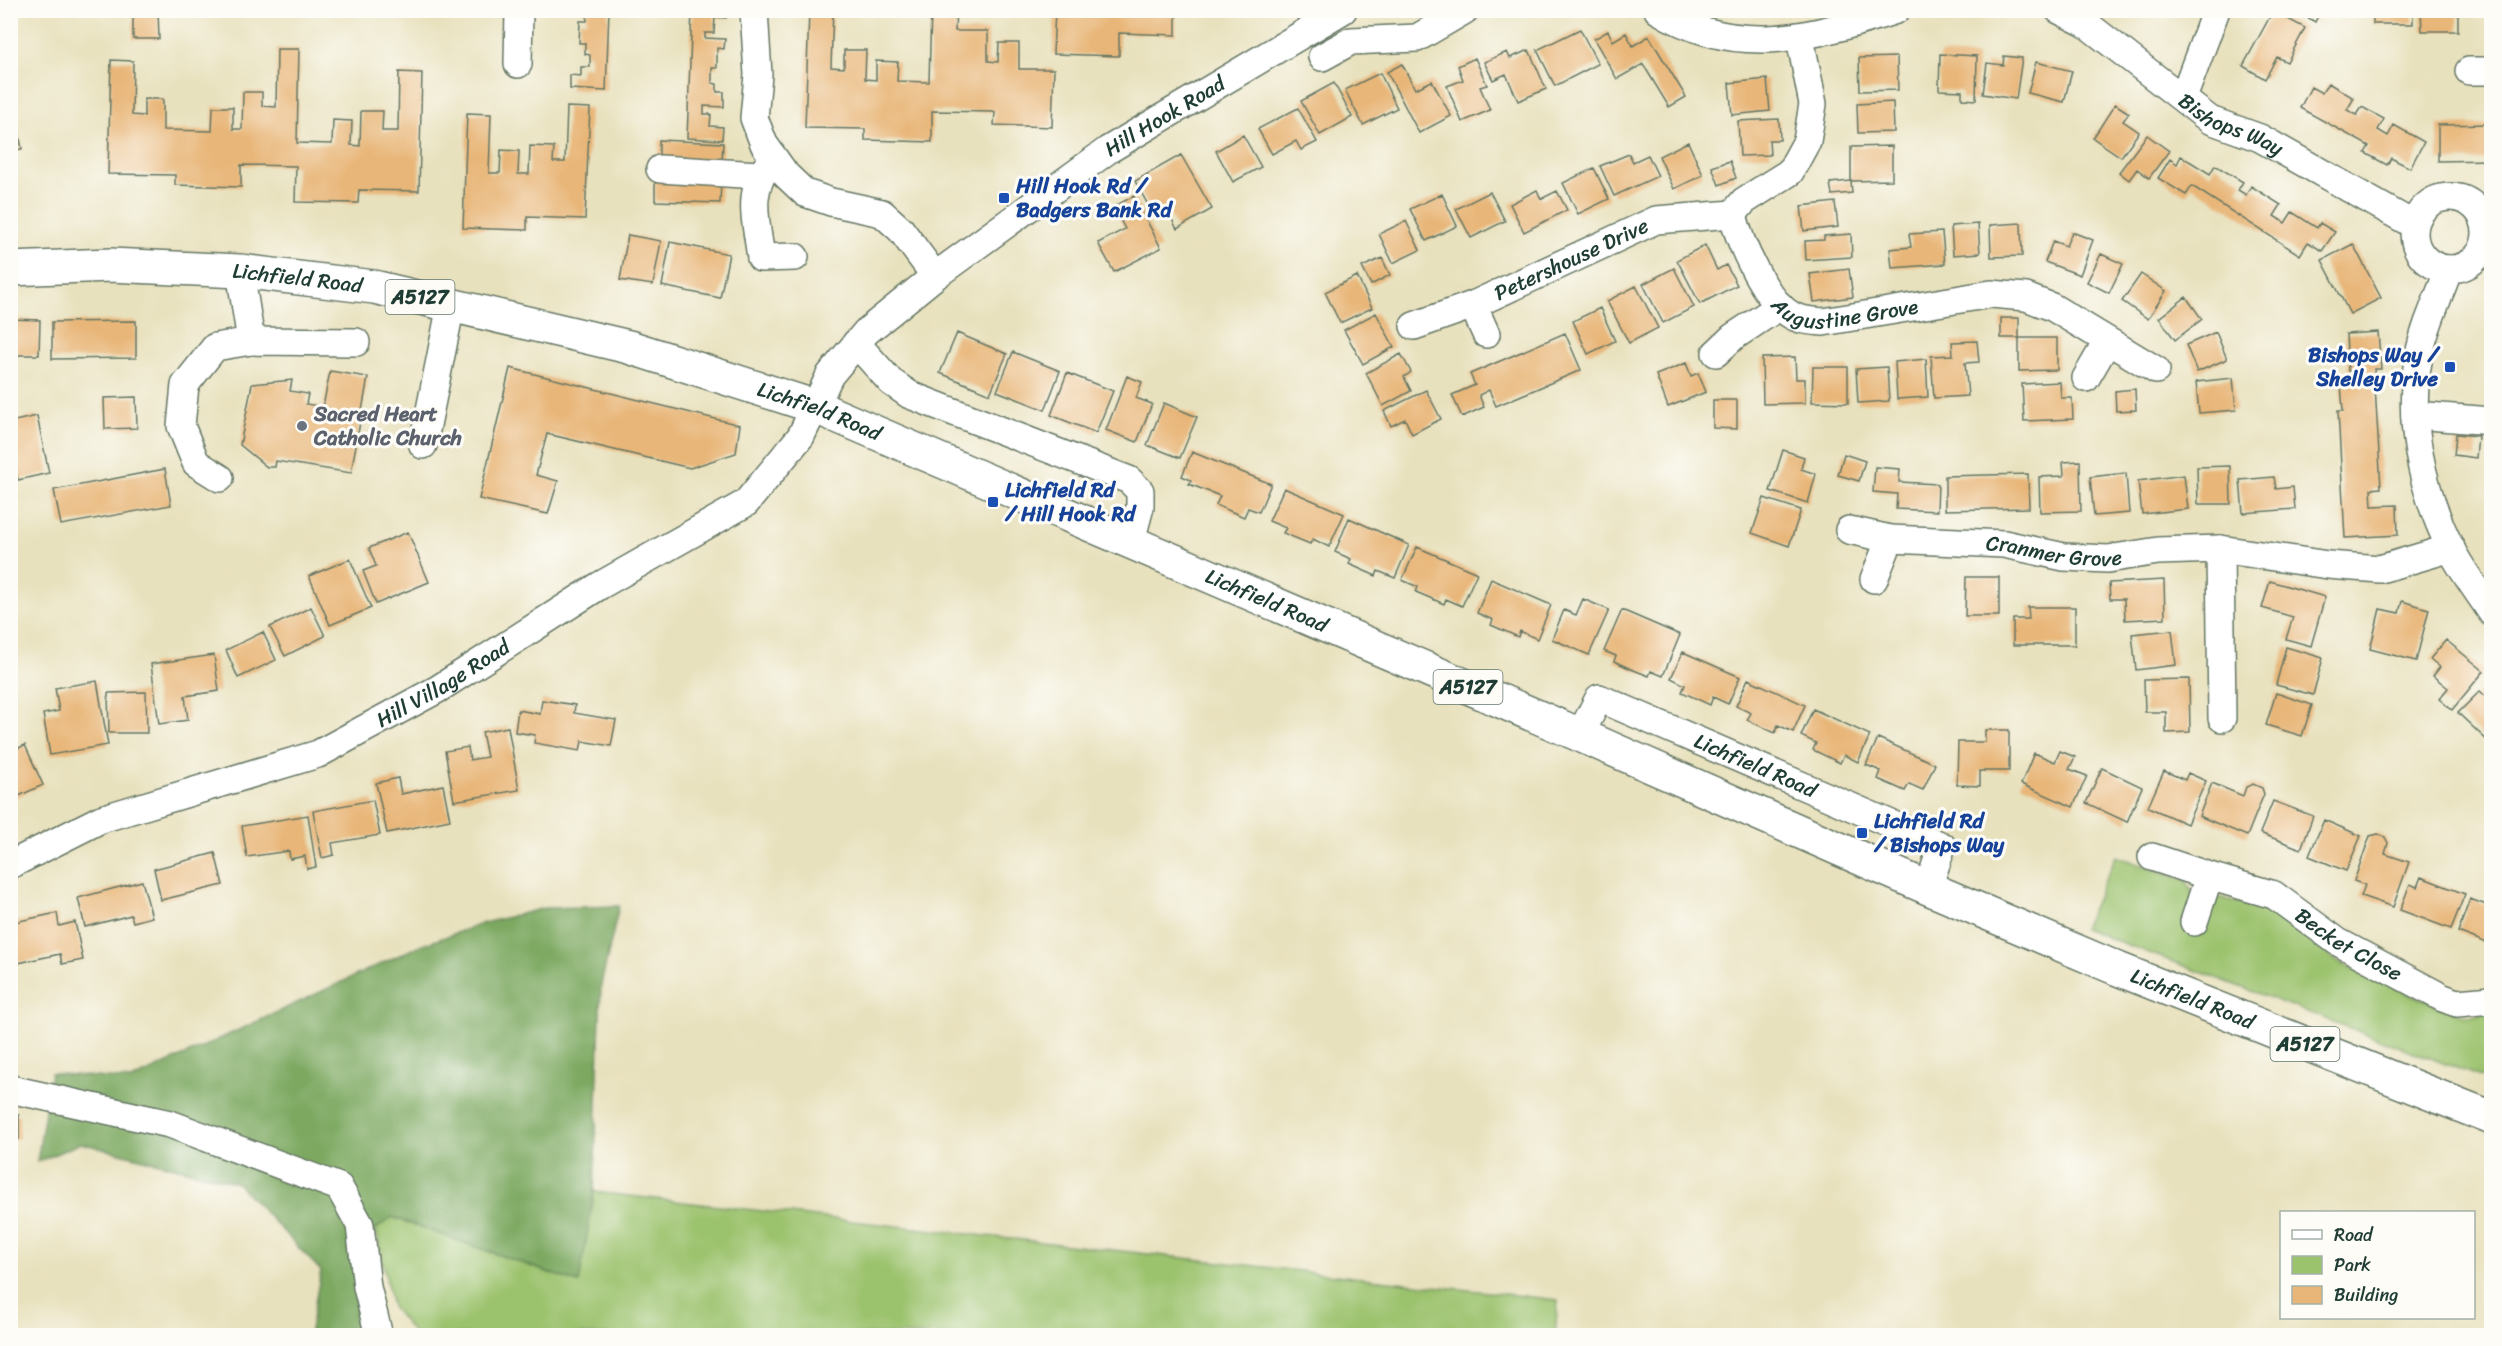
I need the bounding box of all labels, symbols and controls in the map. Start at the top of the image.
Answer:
street label: Hill Hook Road [1097,64,1234,167]
street label: Bishops Way [2170,83,2291,167]
place label: Hill Hook Rd / Badgers Bank Rd [1015,167,1173,229]
marker: Hill Hook Rd / Badgers Bank Rd [997,191,1011,205]
street label: Petershouse Drive [1488,207,1655,312]
street label: Lichfield Road [232,252,366,305]
road number: A5127 [386,280,454,314]
street label: Augustine Grove [1761,287,1921,341]
place label: Bishops Way / Shelley Drive [2308,336,2441,398]
marker: Bishops Way / Shelley Drive [2443,360,2457,374]
street label: Lichfield Road [752,370,889,453]
place label: Sacred Heart Catholic Church [313,395,462,457]
marker: Sacred Heart Catholic Church [295,419,309,433]
place label: Lichfield Rd / Hill Hook Rd [1004,471,1137,533]
marker: Lichfield Rd / Hill Hook Rd [986,495,1000,509]
street label: Cranmer Grove [1985,524,2125,578]
street label: Lichfield Road [1199,557,1336,644]
street label: Hill Village Road [369,628,519,738]
road number: A5127 [1434,670,1502,704]
street label: Lichfield Road [1688,722,1825,810]
place label: Lichfield Rd / Bishops Way [1873,802,2005,864]
marker: Lichfield Rd / Bishops Way [1855,826,1869,840]
street label: Becket Close [2287,897,2410,992]
street label: Lichfield Road [2125,957,2262,1041]
road number: A5127 [2270,1027,2340,1061]
legend [2280,1211,2475,1319]
text: Road [2334,1219,2374,1251]
text: Park [2334,1249,2371,1281]
text: Building [2334,1279,2398,1311]

